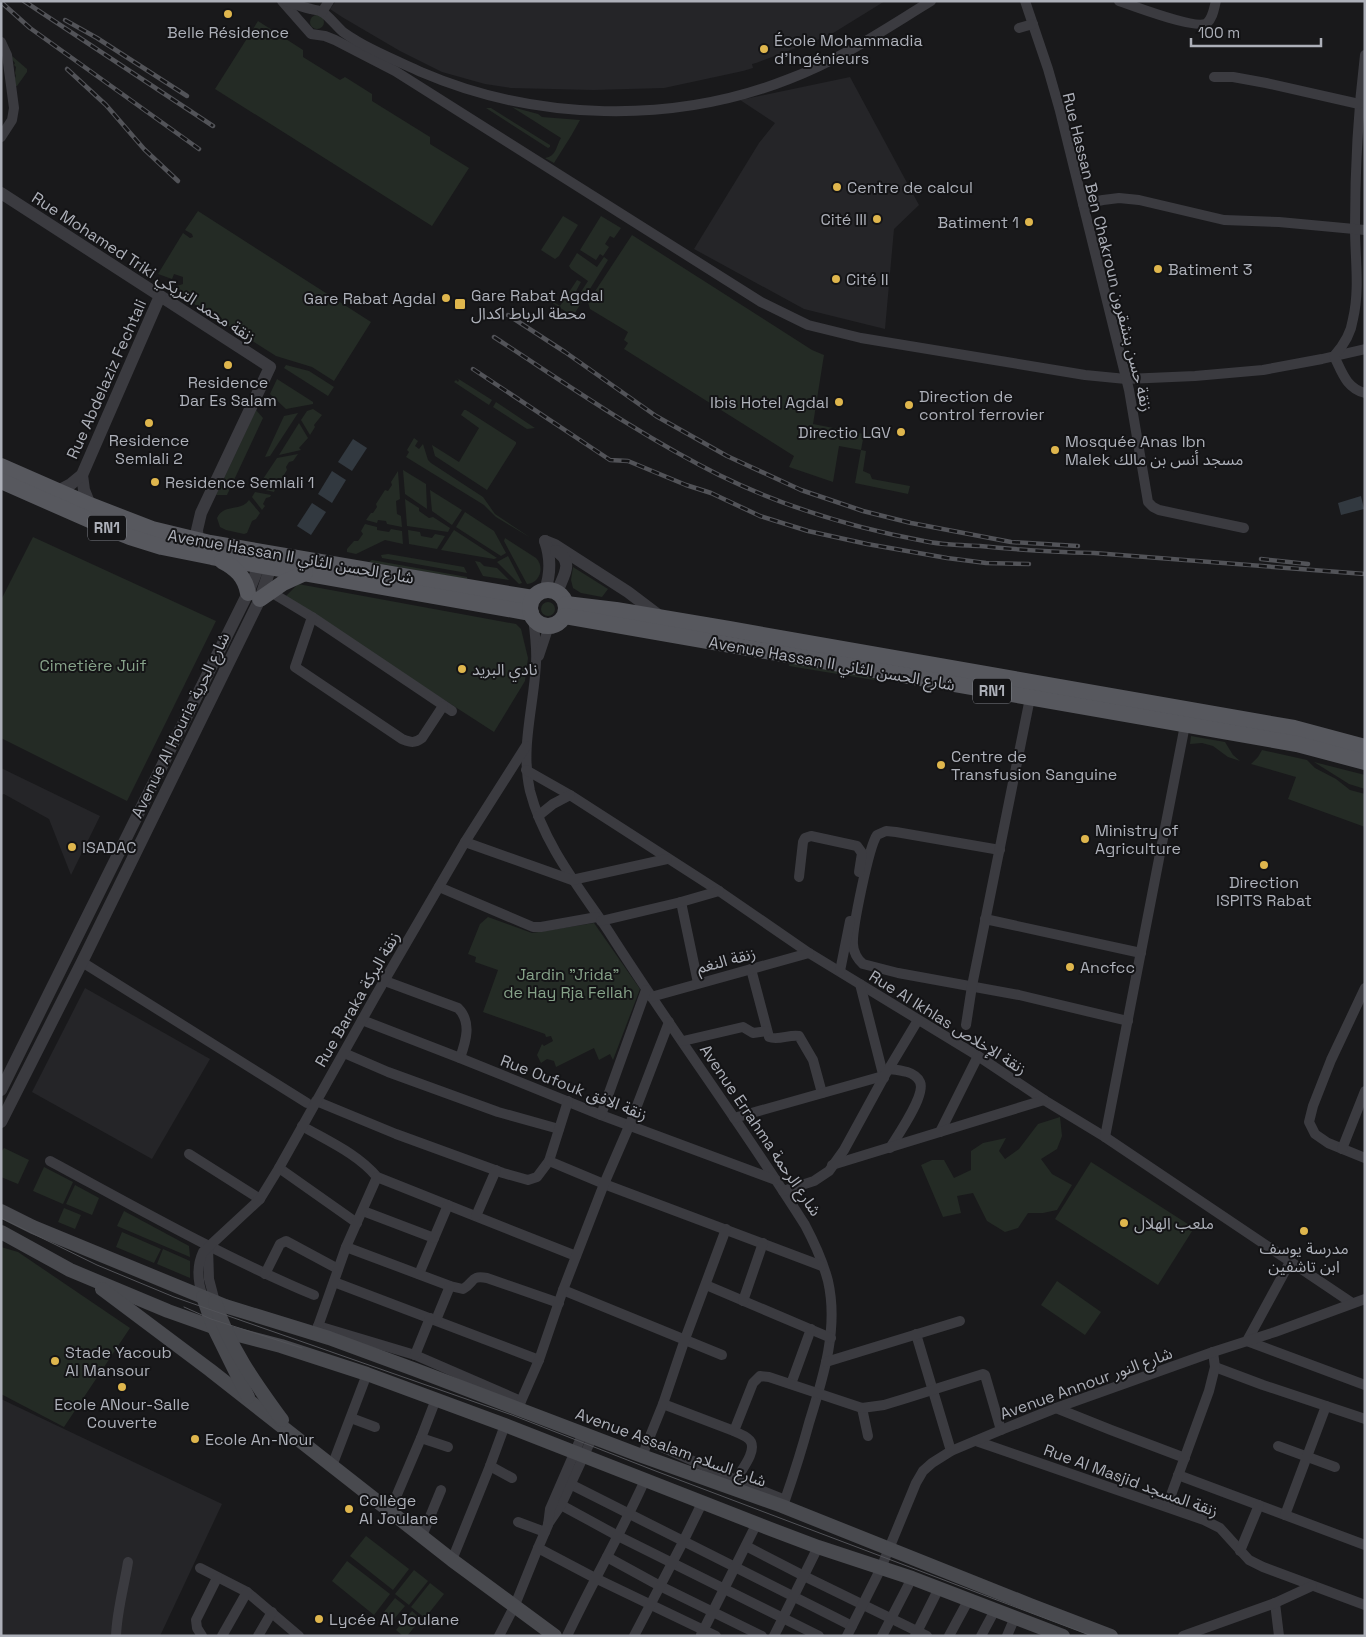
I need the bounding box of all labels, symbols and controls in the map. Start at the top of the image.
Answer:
marker: Belle Résidence [222,8,234,20]
scale bar [1191,15,1321,47]
place label: Belle Résidence [167,22,289,43]
text: 100 m [1198,23,1240,42]
place label: École Mohammadia d'Ingénieurs [774,30,923,69]
marker: École Mohammadia d'Ingénieurs [758,43,770,55]
street label: Rue Hassan Ben Chakroun زنقة حسن بنشقرون [1058,90,1157,414]
place label: Centre de calcul [847,177,973,198]
marker: Centre de calcul [831,181,843,193]
street label: Rue Mohamed Triki زنقة محمد التريكي [27,187,260,349]
place label: Cité III [820,209,867,230]
place label: Batiment 1 [937,212,1019,233]
marker: Cité III [871,213,883,225]
marker: Batiment 1 [1023,216,1035,228]
place label: Batiment 3 [1168,259,1253,280]
marker: Batiment 3 [1152,263,1164,275]
place label: Cité II [846,269,889,290]
marker: Cité II [830,273,842,285]
place label: Gare Rabat Agdal محطة الرباط اكدال [471,285,603,324]
place label: Gare Rabat Agdal [304,288,436,309]
marker: Gare Rabat Agdal [440,292,452,304]
street label: Rue Abdelaziz Fechtali [62,296,151,462]
marker: Gare Rabat Agdal محطة الرباط اكدال [453,297,467,311]
marker: Residence Dar Es Salam [222,359,234,371]
place label: Residence Dar Es Salam [179,372,277,411]
place label: Direction de control ferrovier [919,386,1045,425]
place label: Ibis Hotel Agdal [710,392,829,413]
marker: Ibis Hotel Agdal [833,396,845,408]
marker: Direction de control ferrovier [903,399,915,411]
marker: Residence Semlali 2 [143,417,155,429]
place label: Directio LGV [798,422,891,443]
marker: Directio LGV [895,426,907,438]
place label: Residence Semlali 2 [109,430,189,469]
place label: Mosquée Anas Ibn Malek مسجد أنس بن مالك [1065,431,1244,470]
marker: Mosquée Anas Ibn Malek مسجد أنس بن مالك [1049,444,1061,456]
place label: Residence Semlali 1 [165,472,314,493]
marker: Residence Semlali 1 [149,476,161,488]
road number: RN1 [88,516,126,540]
street label: Avenue Hassan II شارع الحسن الثاني [166,524,416,590]
street label: Avenue Al Houria شارع الحرية [126,629,236,822]
street label: Avenue Hassan II شارع الحسن الثاني [707,631,957,697]
park label: Cimetière Juif [39,655,147,676]
place label: نادي البريد [472,659,537,682]
marker: نادي البريد [456,663,468,675]
road number: RN1 [973,678,1011,704]
place label: Centre de Transfusion Sanguine [951,746,1117,785]
marker: Centre de Transfusion Sanguine [935,759,947,771]
place label: Ministry of Agriculture [1095,820,1181,859]
marker: Ministry of Agriculture [1079,833,1091,845]
place label: ISADAC [82,837,136,858]
marker: ISADAC [66,841,78,853]
marker: Direction ISPITS Rabat [1258,859,1270,871]
place label: Direction ISPITS Rabat [1216,872,1312,911]
street label: Rue Baraka زنقة البركة [310,928,405,1071]
street label: زنقة النغم [694,943,758,980]
place label: Ancfcc [1080,957,1135,978]
marker: Ancfcc [1064,961,1076,973]
park label: Jardin "Jrida" de Hay Rja Fellah [503,964,633,1003]
street label: Rue Al Ikhlas زنقة الإخلاص [865,965,1030,1080]
street label: Avenue Errahma شارع الرحمة [693,1040,826,1221]
street label: Rue Oufouk زنقة الافق [497,1050,650,1125]
place label: ملعب الهلال [1134,1213,1214,1234]
marker: ملعب الهلال [1118,1217,1130,1229]
marker: مدرسة يوسف ابن تاشفين [1298,1225,1310,1237]
place label: مدرسة يوسف ابن تاشفين [1259,1238,1349,1277]
place label: Stade Yacoub Al Mansour [65,1342,172,1381]
street label: Avenue Annour شارع النور [997,1342,1176,1426]
marker: Stade Yacoub Al Mansour [49,1355,61,1367]
marker: Ecole ANour-Salle Couverte [116,1381,128,1393]
place label: Ecole ANour-Salle Couverte [54,1394,190,1433]
street label: Avenue Assalam شارع السلام [572,1403,769,1494]
place label: Ecole An-Nour [205,1429,314,1450]
marker: Ecole An-Nour [189,1433,201,1445]
street label: Rue Al Masjid زنقة المسجد [1041,1439,1221,1522]
place label: Collège Al Joulane [359,1490,438,1529]
marker: Collège Al Joulane [343,1503,355,1515]
place label: Lycée Al Joulane [329,1609,459,1630]
marker: Lycée Al Joulane [313,1613,325,1625]

